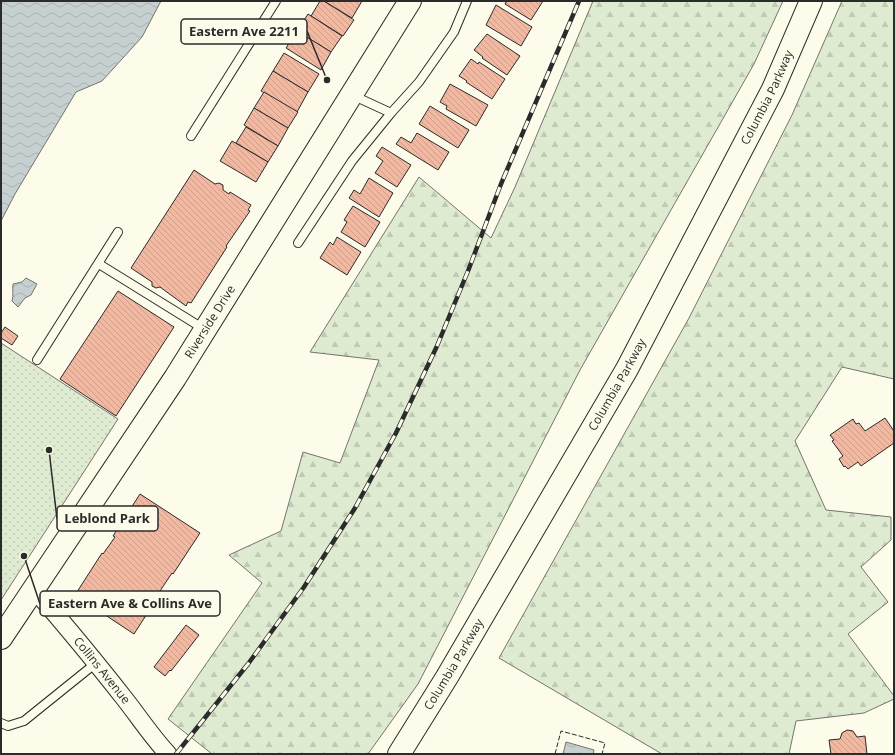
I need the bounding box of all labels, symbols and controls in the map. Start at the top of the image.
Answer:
callout: Eastern Ave 2211 [181,19,307,44]
text: Eastern Ave 2211 [189,22,299,40]
street label: Columbia Parkway [736,46,797,148]
street label: Riverside Drive [180,281,239,362]
street label: Columbia Parkway [584,334,650,434]
callout: Leblond Park [57,506,158,531]
text: Leblond Park [64,509,151,527]
callout: Eastern Ave & Collins Ave [40,591,220,616]
text: Eastern Ave & Collins Ave [48,594,212,612]
street label: Columbia Parkway [420,615,488,713]
street label: Collins Avenue [70,633,135,708]

